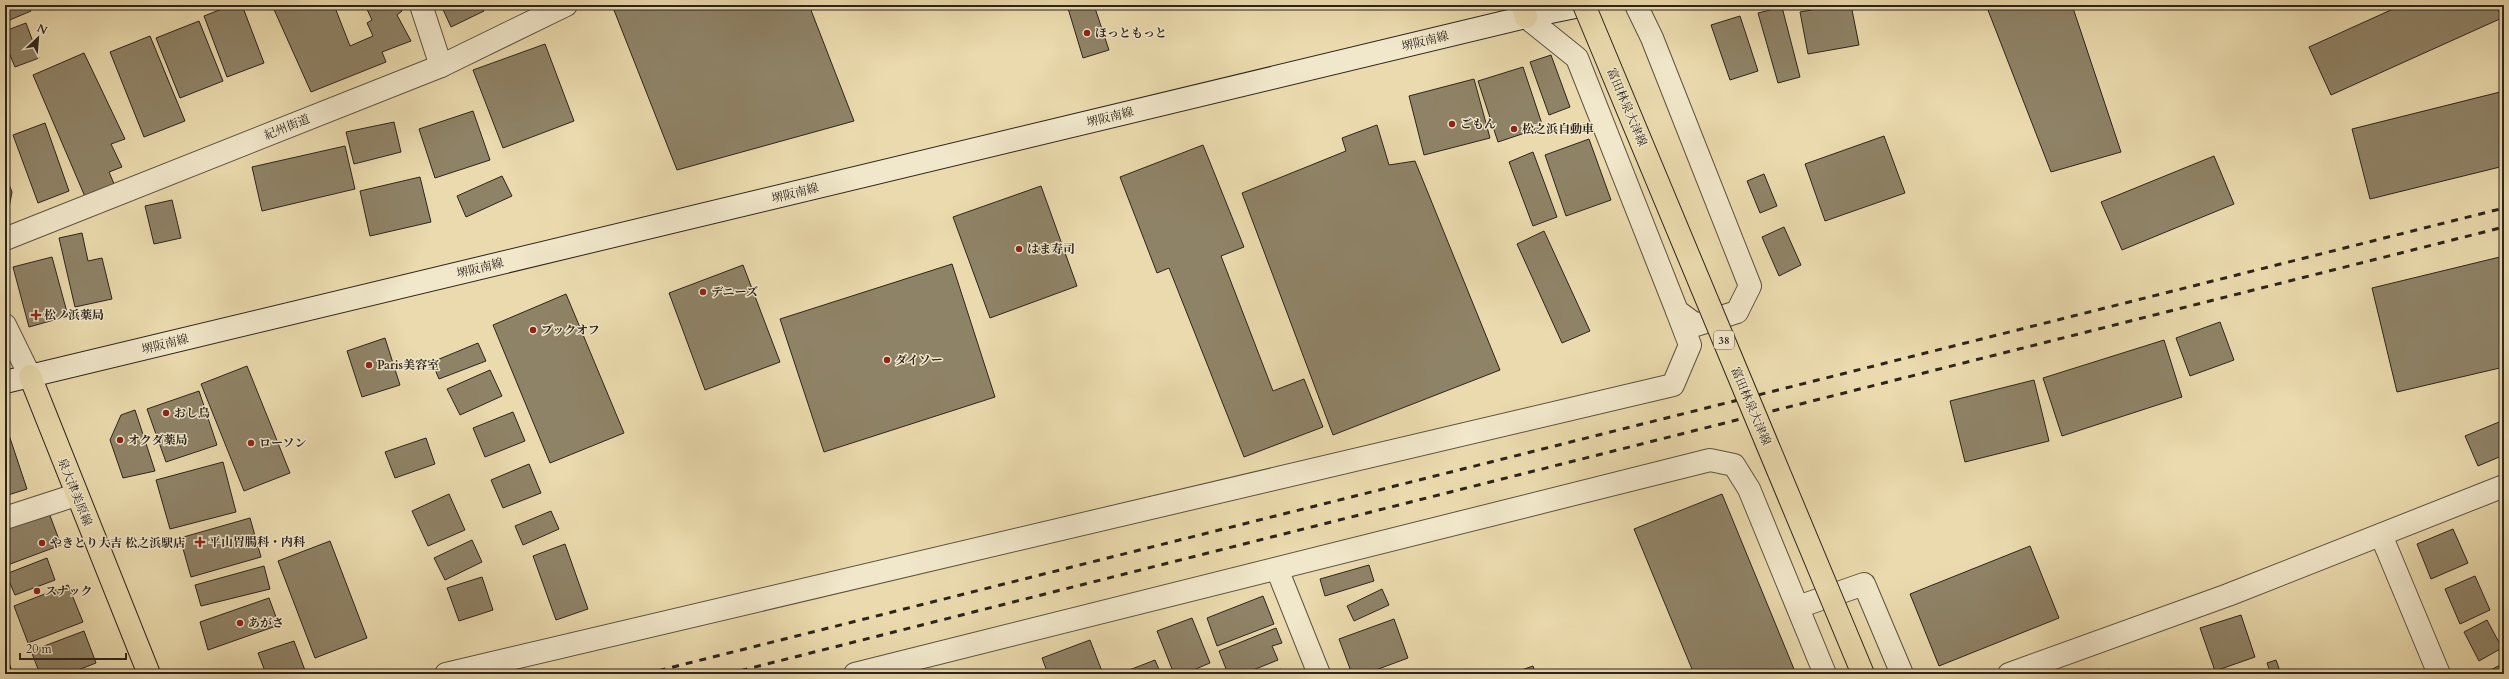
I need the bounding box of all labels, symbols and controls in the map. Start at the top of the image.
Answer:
north arrow [18,18,58,58]
text: N [35,21,50,38]
place label: ほっともっと [1095,25,1167,41]
street label: 堺阪南線 [1400,27,1450,55]
marker: ほっともっと [1082,28,1092,38]
street label: 富田林泉大津線 [1603,65,1651,149]
street label: 堺阪南線 [1085,103,1135,131]
street label: 紀州街道 [262,111,312,143]
place label: ごもん [1460,116,1496,132]
marker: ごもん [1447,119,1457,129]
place label: 松之浜自動車 [1522,121,1594,137]
marker: 松之浜自動車 [1509,124,1519,134]
street label: 堺阪南線 [770,179,820,207]
place label: はま寿司 [1027,241,1075,257]
marker: はま寿司 [1014,244,1024,254]
street label: 堺阪南線 [455,254,505,282]
place label: デニーズ [711,284,758,300]
marker: デニーズ [698,287,708,297]
place label: 松ノ浜薬局 [44,307,104,323]
marker: 松ノ浜薬局 [31,310,41,320]
place label: ブックオフ [541,322,600,338]
marker: ブックオフ [528,325,538,335]
street label: 堺阪南線 [140,330,190,358]
road number: 38 [1714,331,1734,349]
place label: ダイソー [895,352,943,368]
marker: ダイソー [882,355,892,365]
place label: Paris美容室 [377,357,439,373]
marker: Paris美容室 [364,360,374,370]
street label: 富田林泉大津線 [1727,364,1775,448]
place label: おし鳥 [174,405,210,421]
marker: おし鳥 [161,408,171,418]
place label: オクダ薬局 [128,432,188,448]
marker: オクダ薬局 [115,435,125,445]
place label: ローソン [259,435,307,451]
marker: ローソン [246,438,256,448]
street label: 泉大津美原線 [54,456,96,528]
place label: 平山胃腸科・内科 [209,534,306,550]
place label: やきとり大吉 松之浜駅店 [50,535,185,551]
marker: 平山胃腸科・内科 [194,536,206,548]
marker: やきとり大吉 松之浜駅店 [37,538,47,548]
place label: スナック [45,583,93,599]
marker: スナック [32,586,42,596]
place label: あがさ [248,615,284,631]
marker: あがさ [235,618,245,628]
scale bar [20,635,126,661]
text: 20 m [26,641,53,657]

